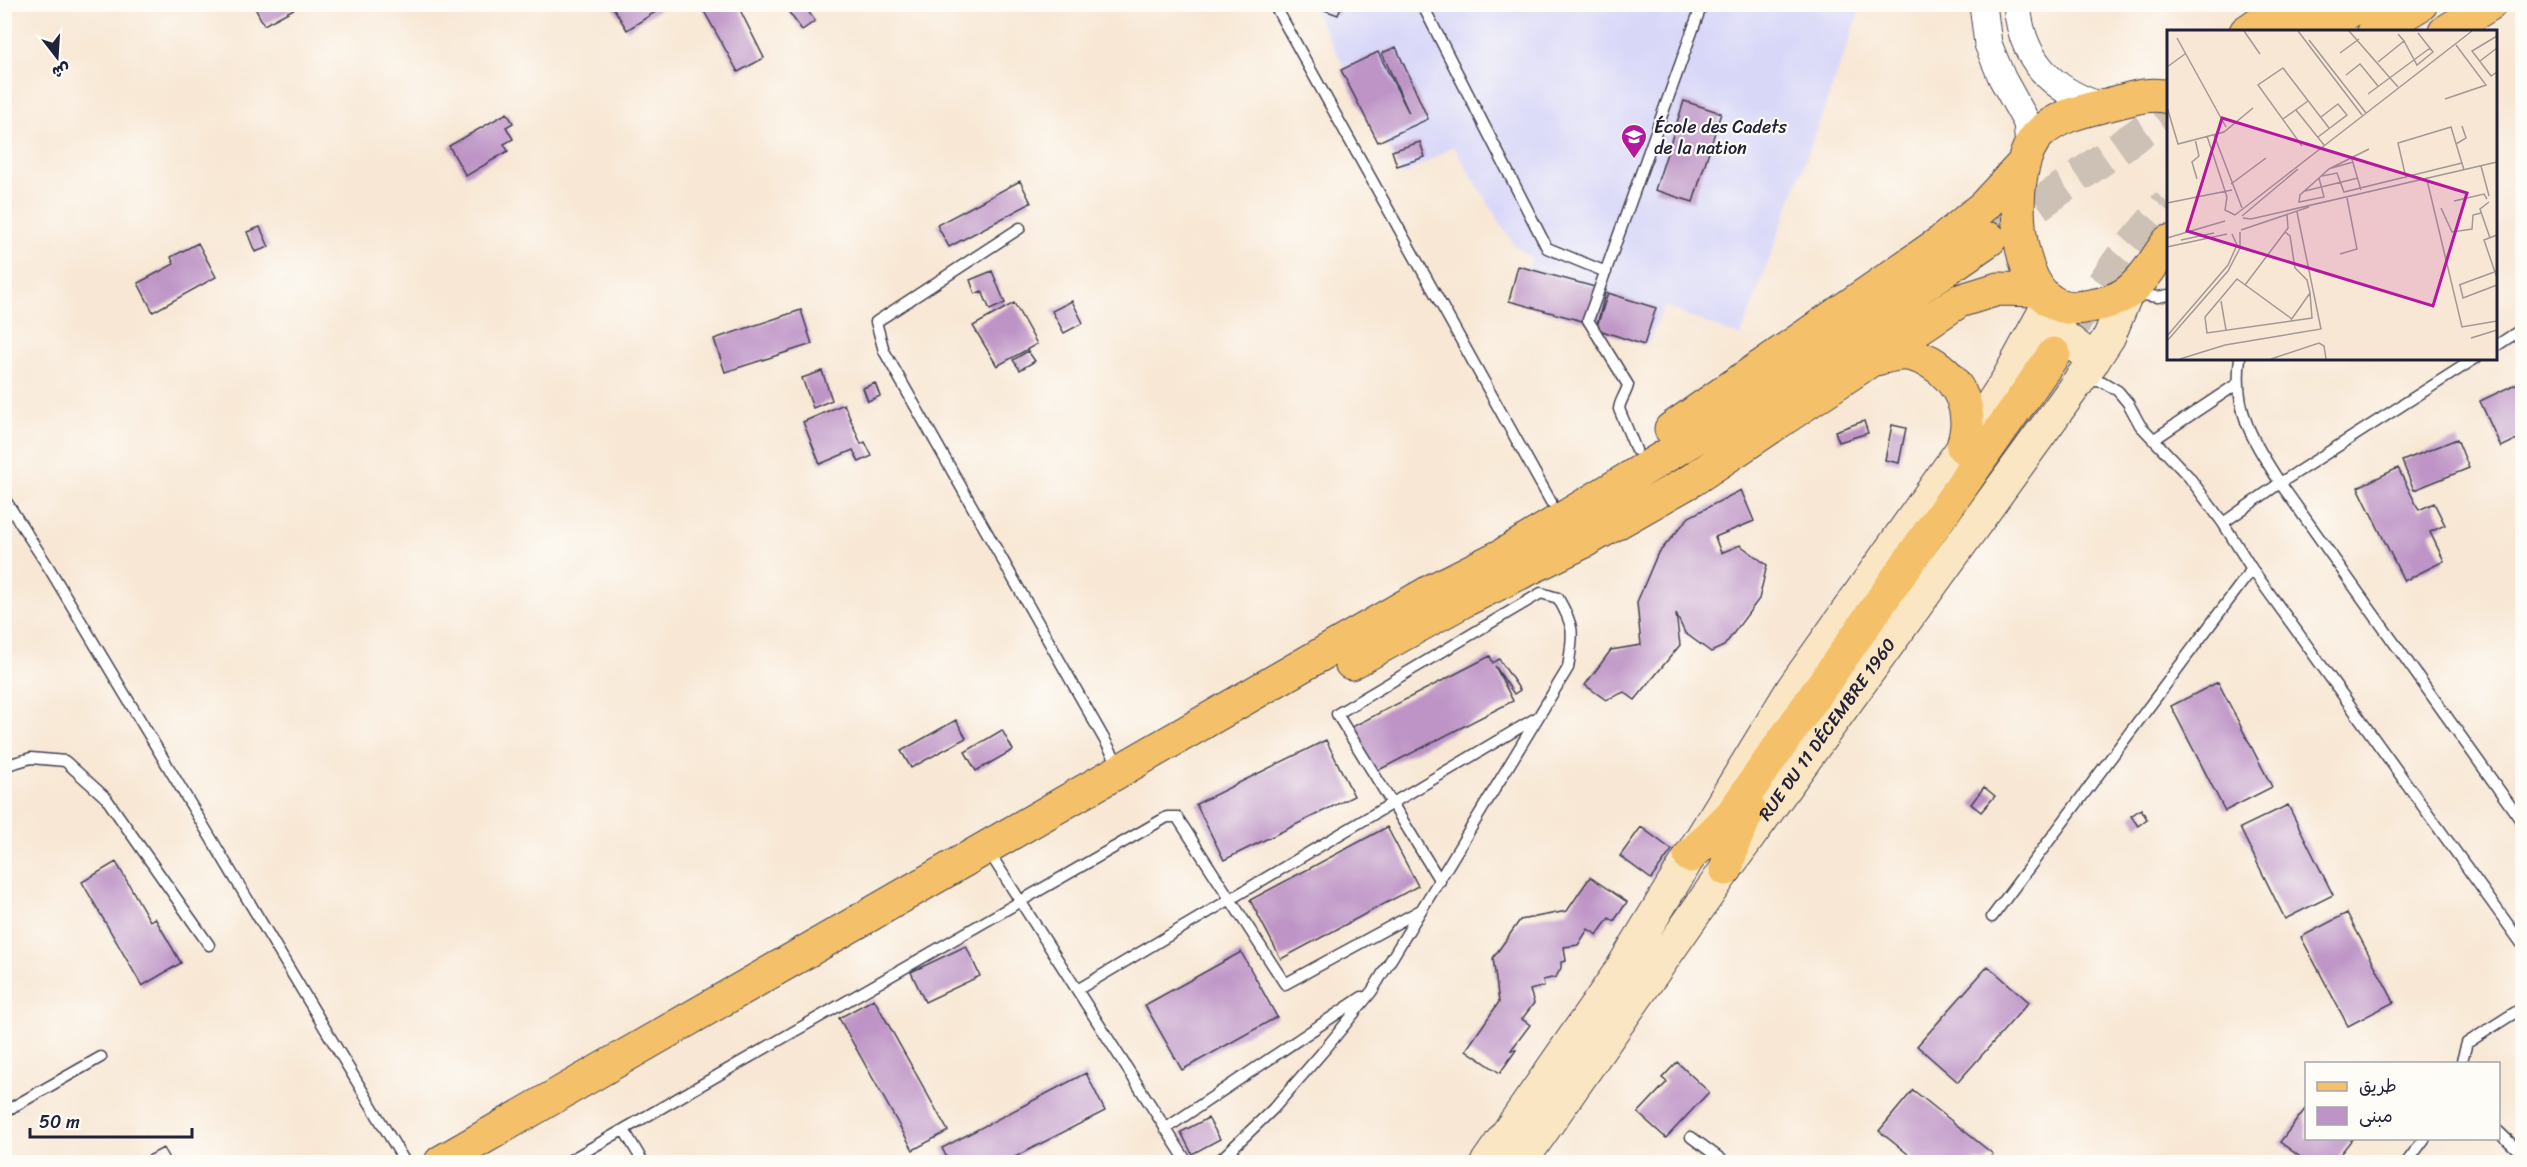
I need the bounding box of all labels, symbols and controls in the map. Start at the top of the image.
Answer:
north arrow [27,27,87,87]
inset map [2167,30,2497,360]
text: ش [49,54,74,87]
place label: École des Cadets de la nation [1654,111,1788,164]
school or university icon: École des Cadets de la nation [1619,122,1649,160]
street label: RUE DU 11 DÉCEMBRE 1960 [1750,631,1904,828]
legend [2305,1062,2500,1140]
text: طريق [2359,1070,2397,1102]
text: مبنى [2359,1100,2393,1132]
scale bar [30,1101,192,1139]
text: 50 m [39,1106,80,1138]

